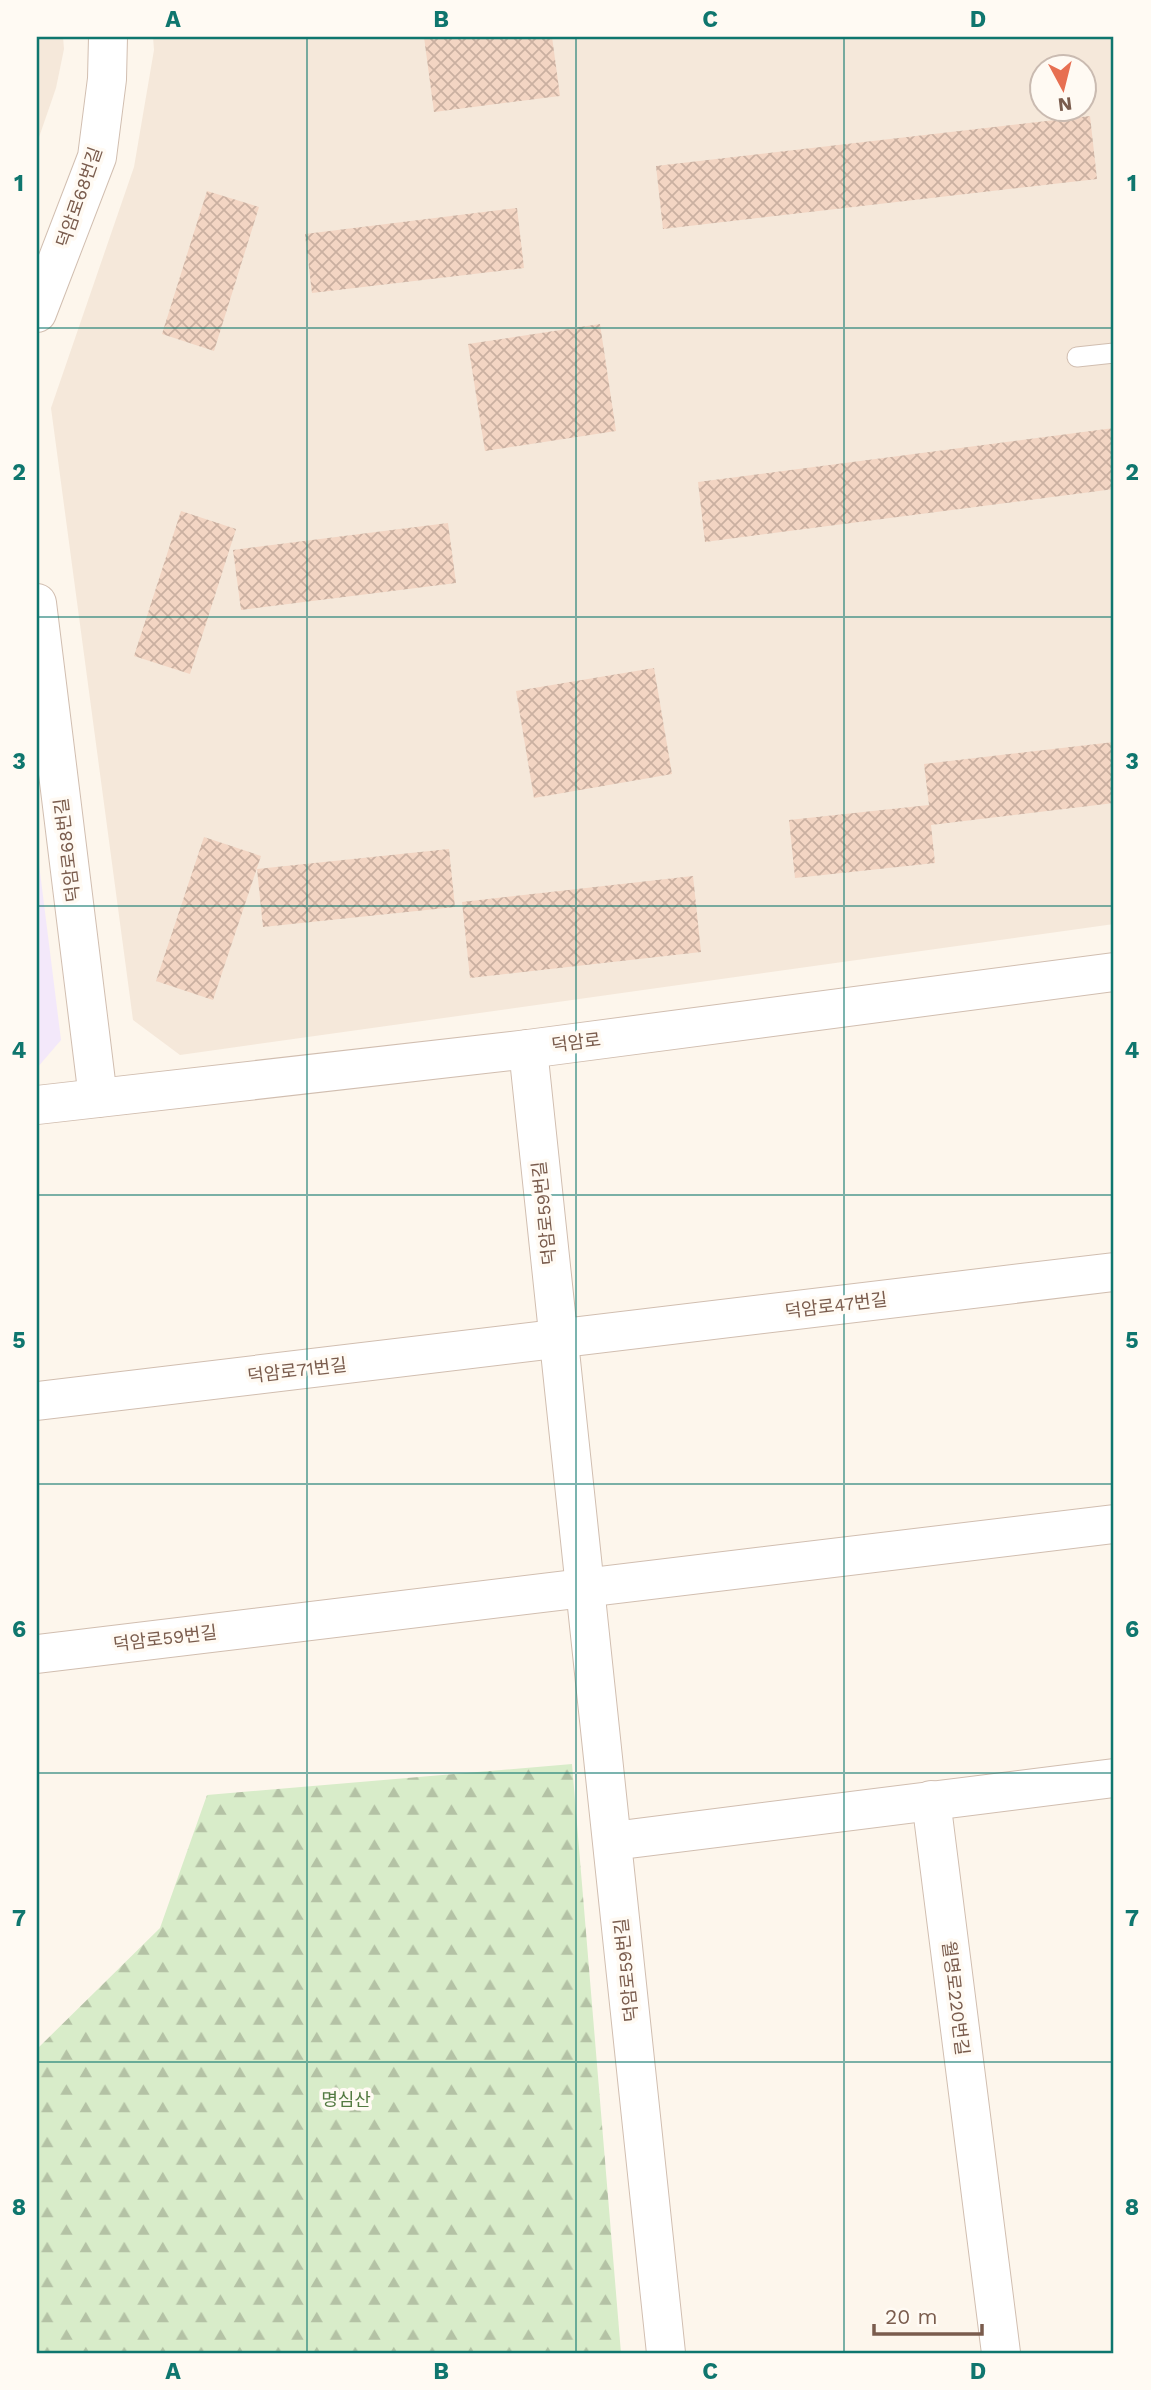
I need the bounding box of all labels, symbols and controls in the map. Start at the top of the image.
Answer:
text: A [165,6,181,33]
text: B [433,6,449,33]
text: C [702,6,718,33]
text: D [970,6,986,33]
north arrow [1028,52,1098,122]
text: N [1057,92,1073,117]
street label: 덕암로68번길 [52,144,106,250]
text: 1 [14,170,24,197]
text: 1 [1127,170,1137,197]
text: 2 [12,459,26,486]
text: 2 [1125,459,1139,486]
text: 3 [12,748,26,775]
text: 3 [1125,748,1139,775]
street label: 덕암로68번길 [50,797,84,903]
street label: 덕암로 [550,1029,602,1055]
text: 4 [12,1037,27,1064]
text: 4 [1125,1037,1140,1064]
street label: 덕암로59번길 [528,1160,560,1266]
street label: 덕암로47번길 [784,1288,888,1322]
text: 5 [12,1327,26,1354]
text: 5 [1125,1327,1139,1354]
street label: 덕암로71번길 [246,1353,348,1387]
text: 6 [12,1616,26,1643]
text: 6 [1125,1616,1139,1643]
street label: 덕암로59번길 [112,1621,218,1655]
text: 7 [12,1905,26,1932]
text: 7 [1125,1905,1139,1932]
street label: 덕암로59번길 [610,1917,642,2023]
street label: 월명로220번길 [939,1940,973,2056]
park label: 명심산 [321,2089,371,2110]
text: 8 [12,2194,26,2221]
text: 8 [1125,2194,1139,2221]
scale bar [874,2292,983,2336]
text: 20 m [885,2304,937,2329]
text: A [165,2358,181,2385]
text: B [433,2358,449,2385]
text: C [702,2358,718,2385]
text: D [970,2358,986,2385]

